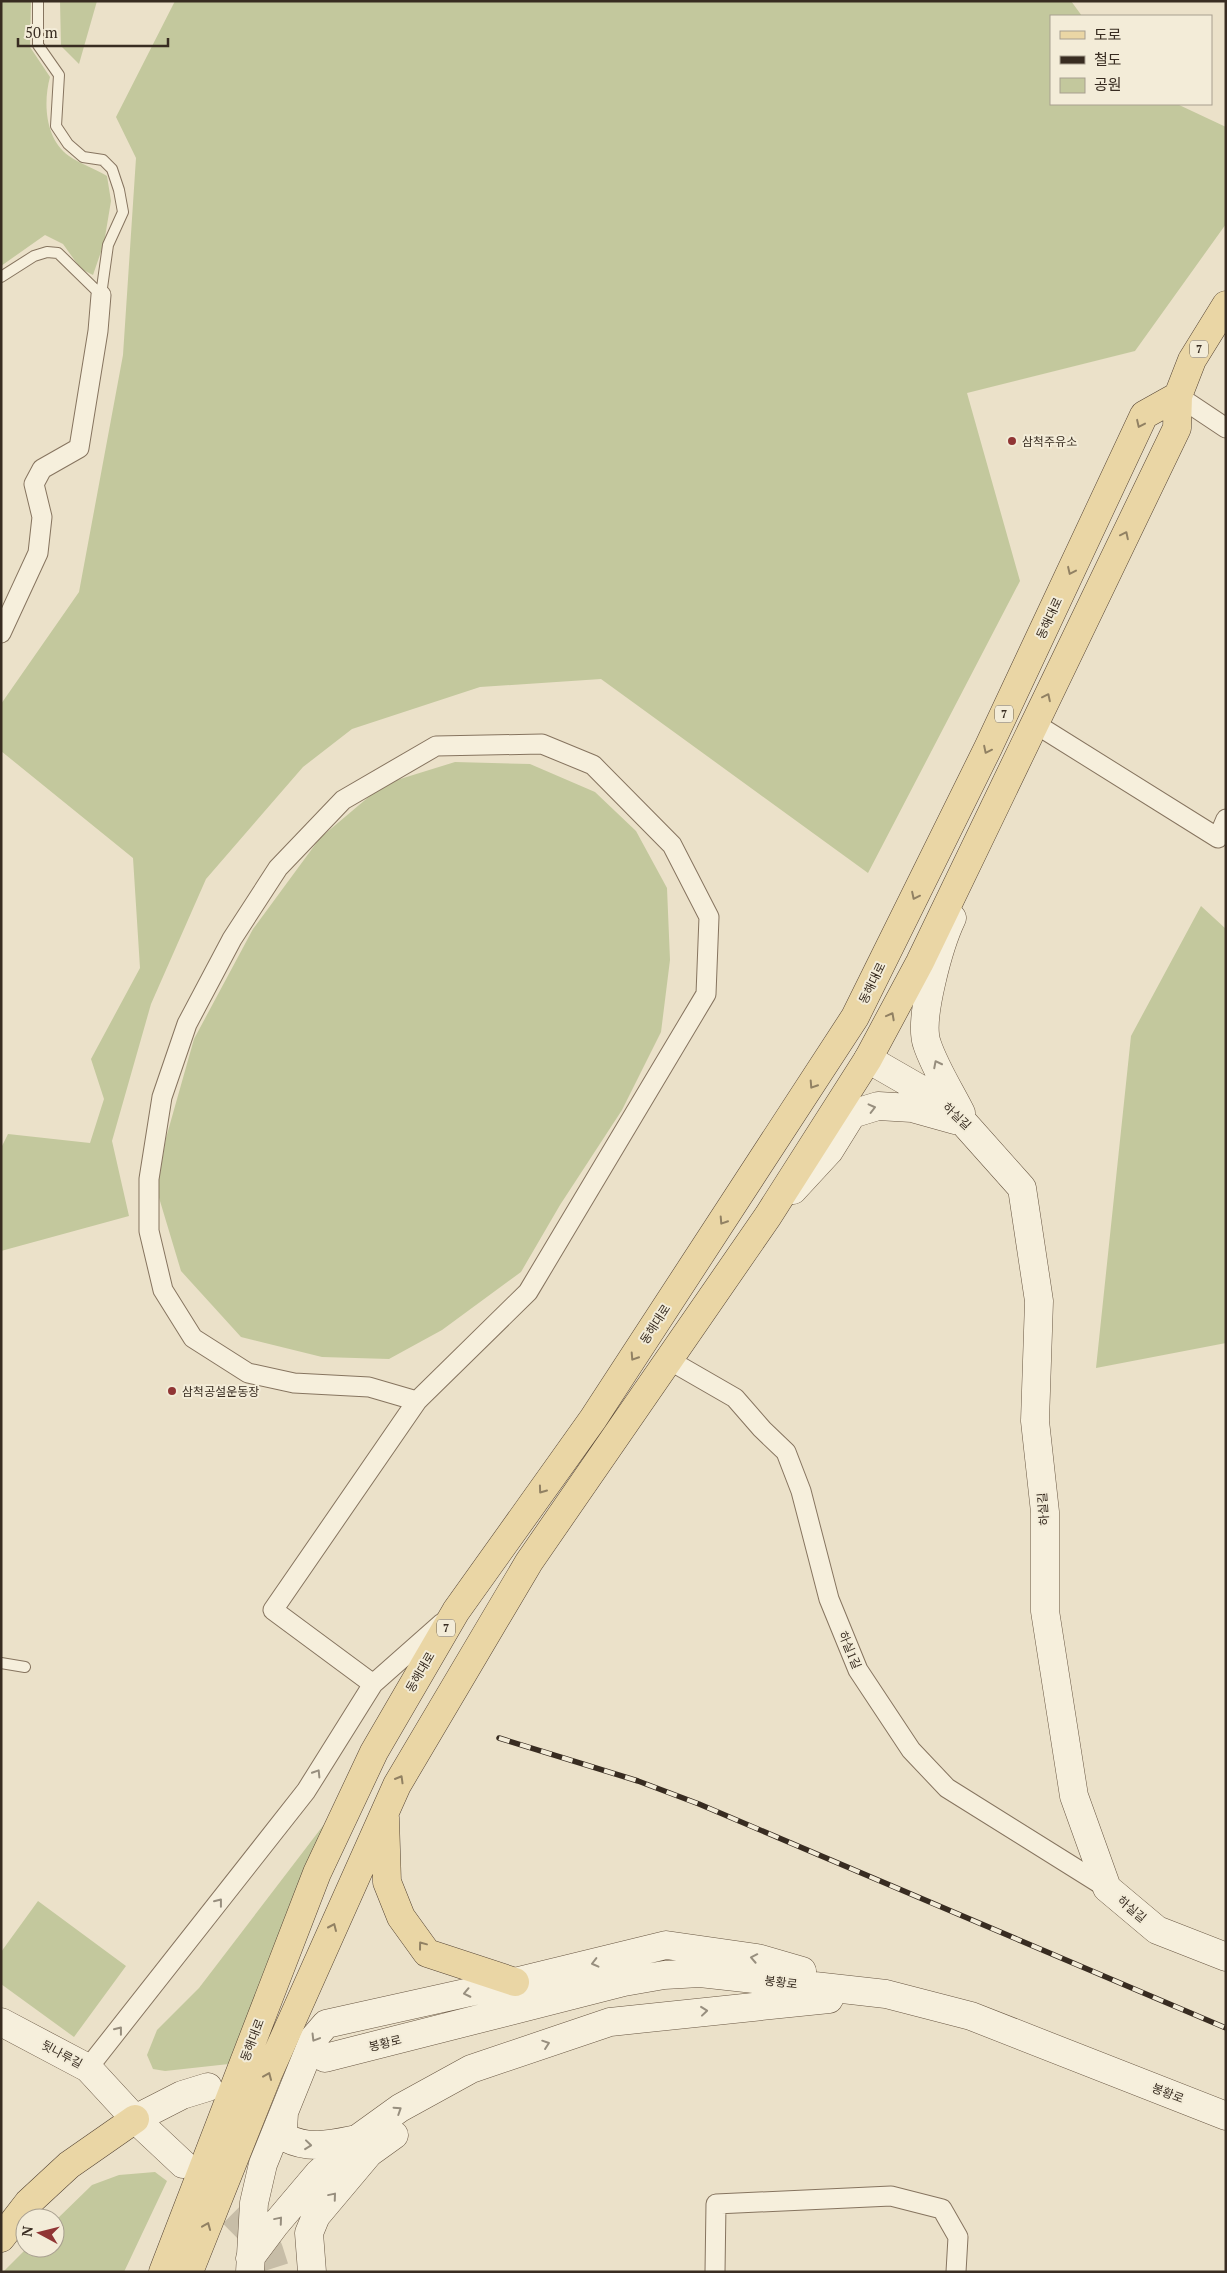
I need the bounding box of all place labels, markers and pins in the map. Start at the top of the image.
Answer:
place label: 삼척주유소 [1022,434,1077,449]
marker: 삼척주유소 [1006,435,1018,447]
place label: 삼척공설운동장 [182,1384,259,1399]
marker: 삼척공설운동장 [166,1385,178,1397]

